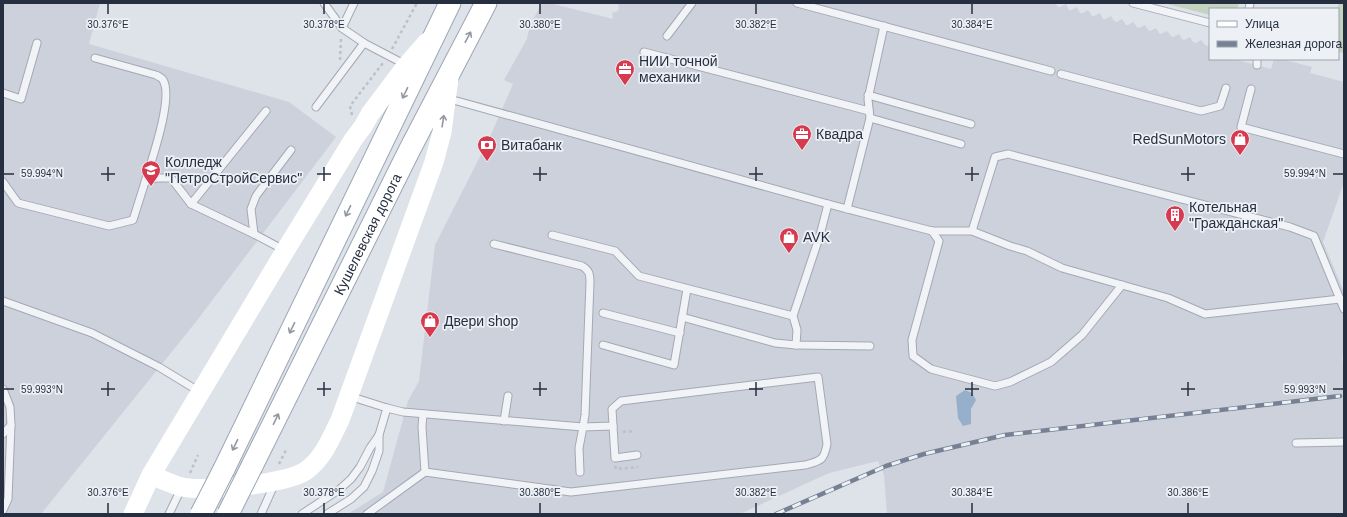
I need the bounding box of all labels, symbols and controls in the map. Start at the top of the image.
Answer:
legend [1209,8,1339,60]
text: Улица [1245,17,1279,31]
text: 30.376°E [87,19,129,30]
text: 30.378°E [303,19,345,30]
text: 30.380°E [519,19,561,30]
text: 30.382°E [735,19,777,30]
text: 30.384°E [951,19,993,30]
one-way arrow [464,32,472,44]
text: Железная дорога [1245,37,1342,51]
place label: НИИ точной механики [639,53,718,85]
office icon: НИИ точной механики [614,58,636,86]
one-way arrow [401,87,408,99]
one-way arrow [439,115,447,128]
office icon: Квадра [791,123,813,151]
place label: Квадра [816,126,863,142]
shop icon: RedSunMotors [1229,128,1251,156]
place label: RedSunMotors [1133,131,1226,147]
bank icon: Витабанк [476,134,498,162]
place label: Витабанк [501,137,562,153]
place label: Колледж "ПетроСтройСервис" [165,154,302,186]
school or university icon: Колледж "ПетроСтройСервис" [140,159,162,187]
text: 59.994°N [21,168,63,179]
text: 59.994°N [1284,168,1326,179]
street label: Кушелевская дорога [331,171,405,298]
place label: Котельная "Гражданская" [1189,199,1283,231]
one-way arrow [344,204,351,216]
building icon: Котельная "Гражданская" [1164,204,1186,232]
shop icon: AVK [778,226,800,254]
place label: AVK [803,229,831,245]
shop icon: Двери shop [419,310,441,338]
place label: Двери shop [444,313,519,329]
one-way arrow [288,321,295,333]
text: 59.993°N [21,384,63,395]
text: 59.993°N [1284,384,1326,395]
one-way arrow [273,413,280,425]
one-way arrow [231,438,238,450]
text: 30.376°E [87,487,129,498]
text: 30.378°E [303,487,345,498]
text: 30.380°E [519,487,561,498]
text: 30.382°E [735,487,777,498]
text: 30.384°E [951,487,993,498]
text: 30.386°E [1167,487,1209,498]

